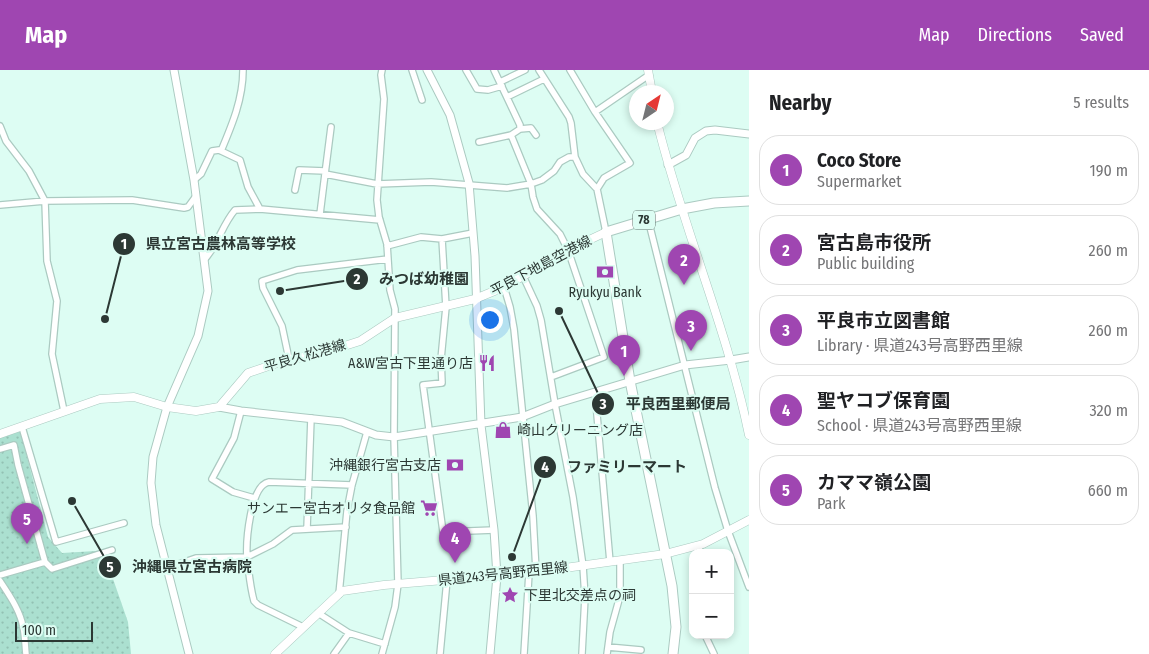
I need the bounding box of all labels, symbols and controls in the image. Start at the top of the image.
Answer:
text: Map [25,21,67,49]
text: Map [918,24,950,46]
text: Directions [978,24,1052,46]
text: Saved [1080,24,1124,46]
north arrow [629,85,674,130]
text: Nearby [769,90,831,116]
text: 5 results [1073,93,1129,112]
text: Coco Store [817,149,901,172]
text: 1 [783,161,789,180]
text: 190 m [1090,161,1128,180]
text: Supermarket [817,172,901,191]
road number: 78 [633,210,655,230]
callout: 県立宮古農林高等学校 [111,229,306,259]
text: 宮古島市役所 [817,231,931,254]
street label: 平良下地島空港線 [488,232,594,300]
text: 1 [121,235,127,253]
text: 県立宮古農林高等学校 [146,235,296,253]
text: 2 [782,241,790,260]
text: 260 m [1089,241,1128,260]
pin: 2 [668,244,700,285]
text: Public building [817,254,914,273]
bank icon: Ryukyu Bank [595,262,615,282]
callout: みつば幼稚園 [344,264,479,294]
text: 2 [353,270,361,288]
text: みつば幼稚園 [379,270,469,288]
place label: Ryukyu Bank [569,284,642,301]
your location [477,307,503,333]
text: 平良市立図書館 [817,309,950,332]
pin: 3 [675,310,707,351]
text: 3 [782,321,790,340]
text: 260 m [1089,321,1128,340]
pin: 1 [608,335,640,376]
street label: 平良久松港線 [262,336,348,376]
text: Library · 県道243号高野西里線 [817,336,1023,355]
restaurant icon: A&W宮古下里通り店 [477,353,497,373]
place label: A&W宮古下里通り店 [348,355,473,372]
callout: 平良西里郵便局 [591,389,741,419]
text: 聖ヤコブ保育園 [817,389,950,412]
text: 3 [598,395,607,413]
text: 平良西里郵便局 [625,395,731,413]
text: 4 [782,401,790,420]
text: 320 m [1089,401,1128,420]
text: School · 県道243号高野西里線 [817,416,1022,435]
shop icon: 崎山クリーニング店 [493,420,513,440]
place label: 崎山クリーニング店 [517,422,643,439]
callout: ファミリーマート [532,452,697,482]
bank icon: 沖縄銀行宮古支店 [445,455,465,475]
place label: 沖縄銀行宮古支店 [329,457,441,474]
text: 4 [541,458,549,476]
text: ファミリーマート [567,458,687,476]
text: カママ嶺公園 [817,471,931,494]
text: 5 [782,481,790,500]
text: 660 m [1088,481,1128,500]
text: Park [817,494,845,513]
supermarket icon: サンエー宮古オリタ食品館 [419,498,439,518]
place label: サンエー宮古オリタ食品館 [247,500,415,517]
pin: 5 [11,503,43,544]
pin: 4 [439,522,471,563]
map controls [689,549,734,639]
button: + [689,549,734,594]
callout: 沖縄県立宮古病院 [97,552,262,582]
text: 5 [106,558,114,576]
text: 沖縄県立宮古病院 [132,558,252,576]
street label: 県道243号高野西里線 [437,559,569,589]
place icon: 下里北交差点の祠 [500,585,520,605]
place label: 下里北交差点の祠 [524,587,636,604]
button: − [689,594,734,639]
scale bar [15,619,92,642]
text: 100 m [22,622,56,639]

